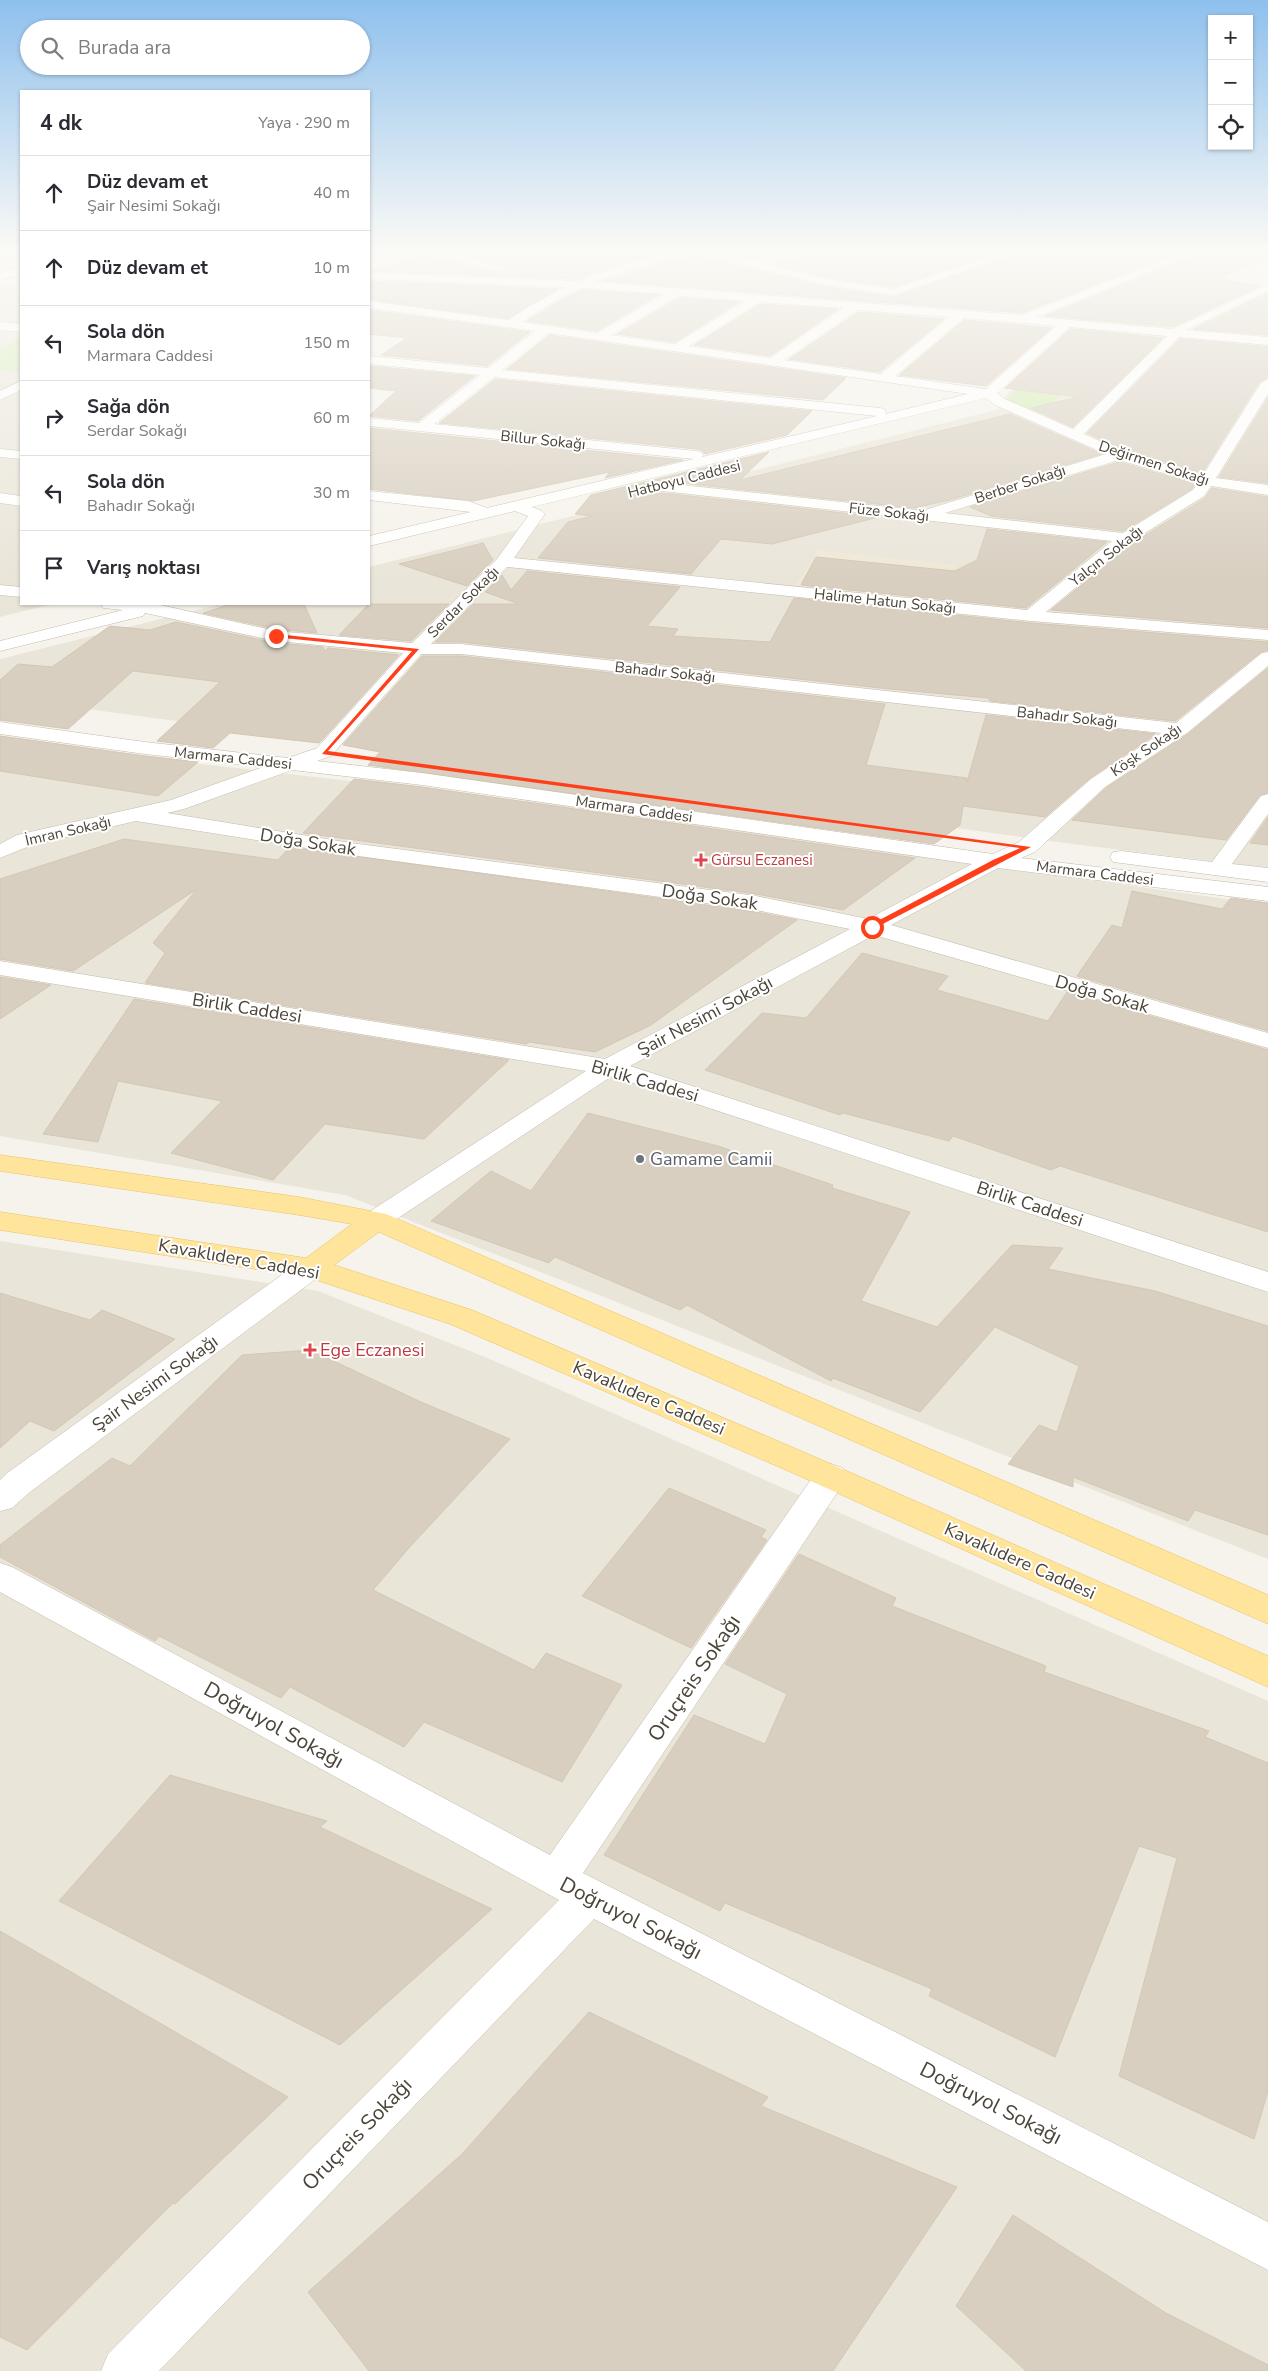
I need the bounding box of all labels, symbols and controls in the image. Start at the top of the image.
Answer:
map controls [1208,15,1253,150]
button: + [1208,15,1253,60]
search box [20,20,370,75]
icon: search [38,34,66,62]
text: Burada ara [78,35,171,61]
button: − [1208,60,1253,105]
button: locate [1208,105,1253,150]
text: 4 dk [40,109,82,137]
text: Yaya · 290 m [258,112,350,134]
text: Düz devam et [87,169,208,195]
icon: ahead [40,179,68,207]
text: 40 m [313,182,350,204]
text: Şair Nesimi Sokağı [87,195,220,217]
icon: ahead [40,254,68,282]
text: Düz devam et [87,255,208,281]
text: 10 m [313,257,350,279]
text: Sola dön [87,319,165,345]
icon: left [40,329,68,357]
text: 150 m [303,332,350,354]
text: Marmara Caddesi [87,345,213,367]
text: Sağa dön [87,394,170,420]
icon: right [40,404,68,432]
text: 60 m [313,407,350,429]
text: Serdar Sokağı [87,420,187,442]
street label: Billur Sokağı [500,426,586,454]
street label: Değirmen Sokağı [1096,436,1212,490]
street label: Hatboyu Caddesi [626,455,742,503]
street label: Berber Sokağı [972,460,1068,508]
text: Sola dön [87,469,165,495]
icon: left [40,479,68,507]
text: 30 m [313,482,350,504]
text: Bahadır Sokağı [87,495,195,517]
street label: Füze Sokağı [848,498,930,526]
street label: Yalçın Sokağı [1064,521,1147,592]
icon: arrive [40,554,68,582]
text: Varış noktası [87,555,200,581]
street label: Serdar Sokağı [423,562,503,642]
street label: Halime Hatun Sokağı [813,584,957,618]
route end [265,625,288,648]
street label: Bahadır Sokağı [614,657,716,687]
street label: Bahadır Sokağı [1016,702,1118,732]
street label: Köşk Sokağı [1107,719,1185,781]
street label: Marmara Caddesi [173,742,293,774]
street label: Marmara Caddesi [574,791,694,827]
street label: İmran Sokağı [23,811,113,851]
street label: Doğa Sokak [258,823,359,862]
place label: Gürsu Eczanesi [711,850,813,870]
marker: Gürsu Eczanesi [695,854,707,866]
street label: Marmara Caddesi [1035,856,1155,890]
street label: Doğa Sokak [660,878,760,916]
route start [861,916,884,939]
street label: Doğa Sokak [1052,969,1153,1019]
street label: Şair Nesimi Sokağı [633,970,777,1062]
street label: Birlik Caddesi [190,987,304,1029]
street label: Birlik Caddesi [588,1054,702,1108]
place label: Gamame Camii [650,1147,772,1171]
marker: Gamame Camii [634,1153,646,1165]
street label: Birlik Caddesi [974,1175,1086,1233]
street label: Kavaklıdere Caddesi [157,1233,321,1285]
street label: Şair Nesimi Sokağı [87,1329,223,1437]
place label: Ege Eczanesi [320,1338,424,1362]
marker: Ege Eczanesi [304,1344,316,1356]
street label: Kavaklıdere Caddesi [569,1355,729,1441]
street label: Kavaklıdere Caddesi [941,1517,1099,1605]
street label: Oruçreis Sokağı [641,1609,747,1747]
street label: Doğruyol Sokağı [199,1675,349,1775]
street label: Doğruyol Sokağı [555,1870,707,1966]
street label: Doğruyol Sokağı [915,2055,1067,2151]
street label: Oruçreis Sokağı [296,2071,418,2197]

